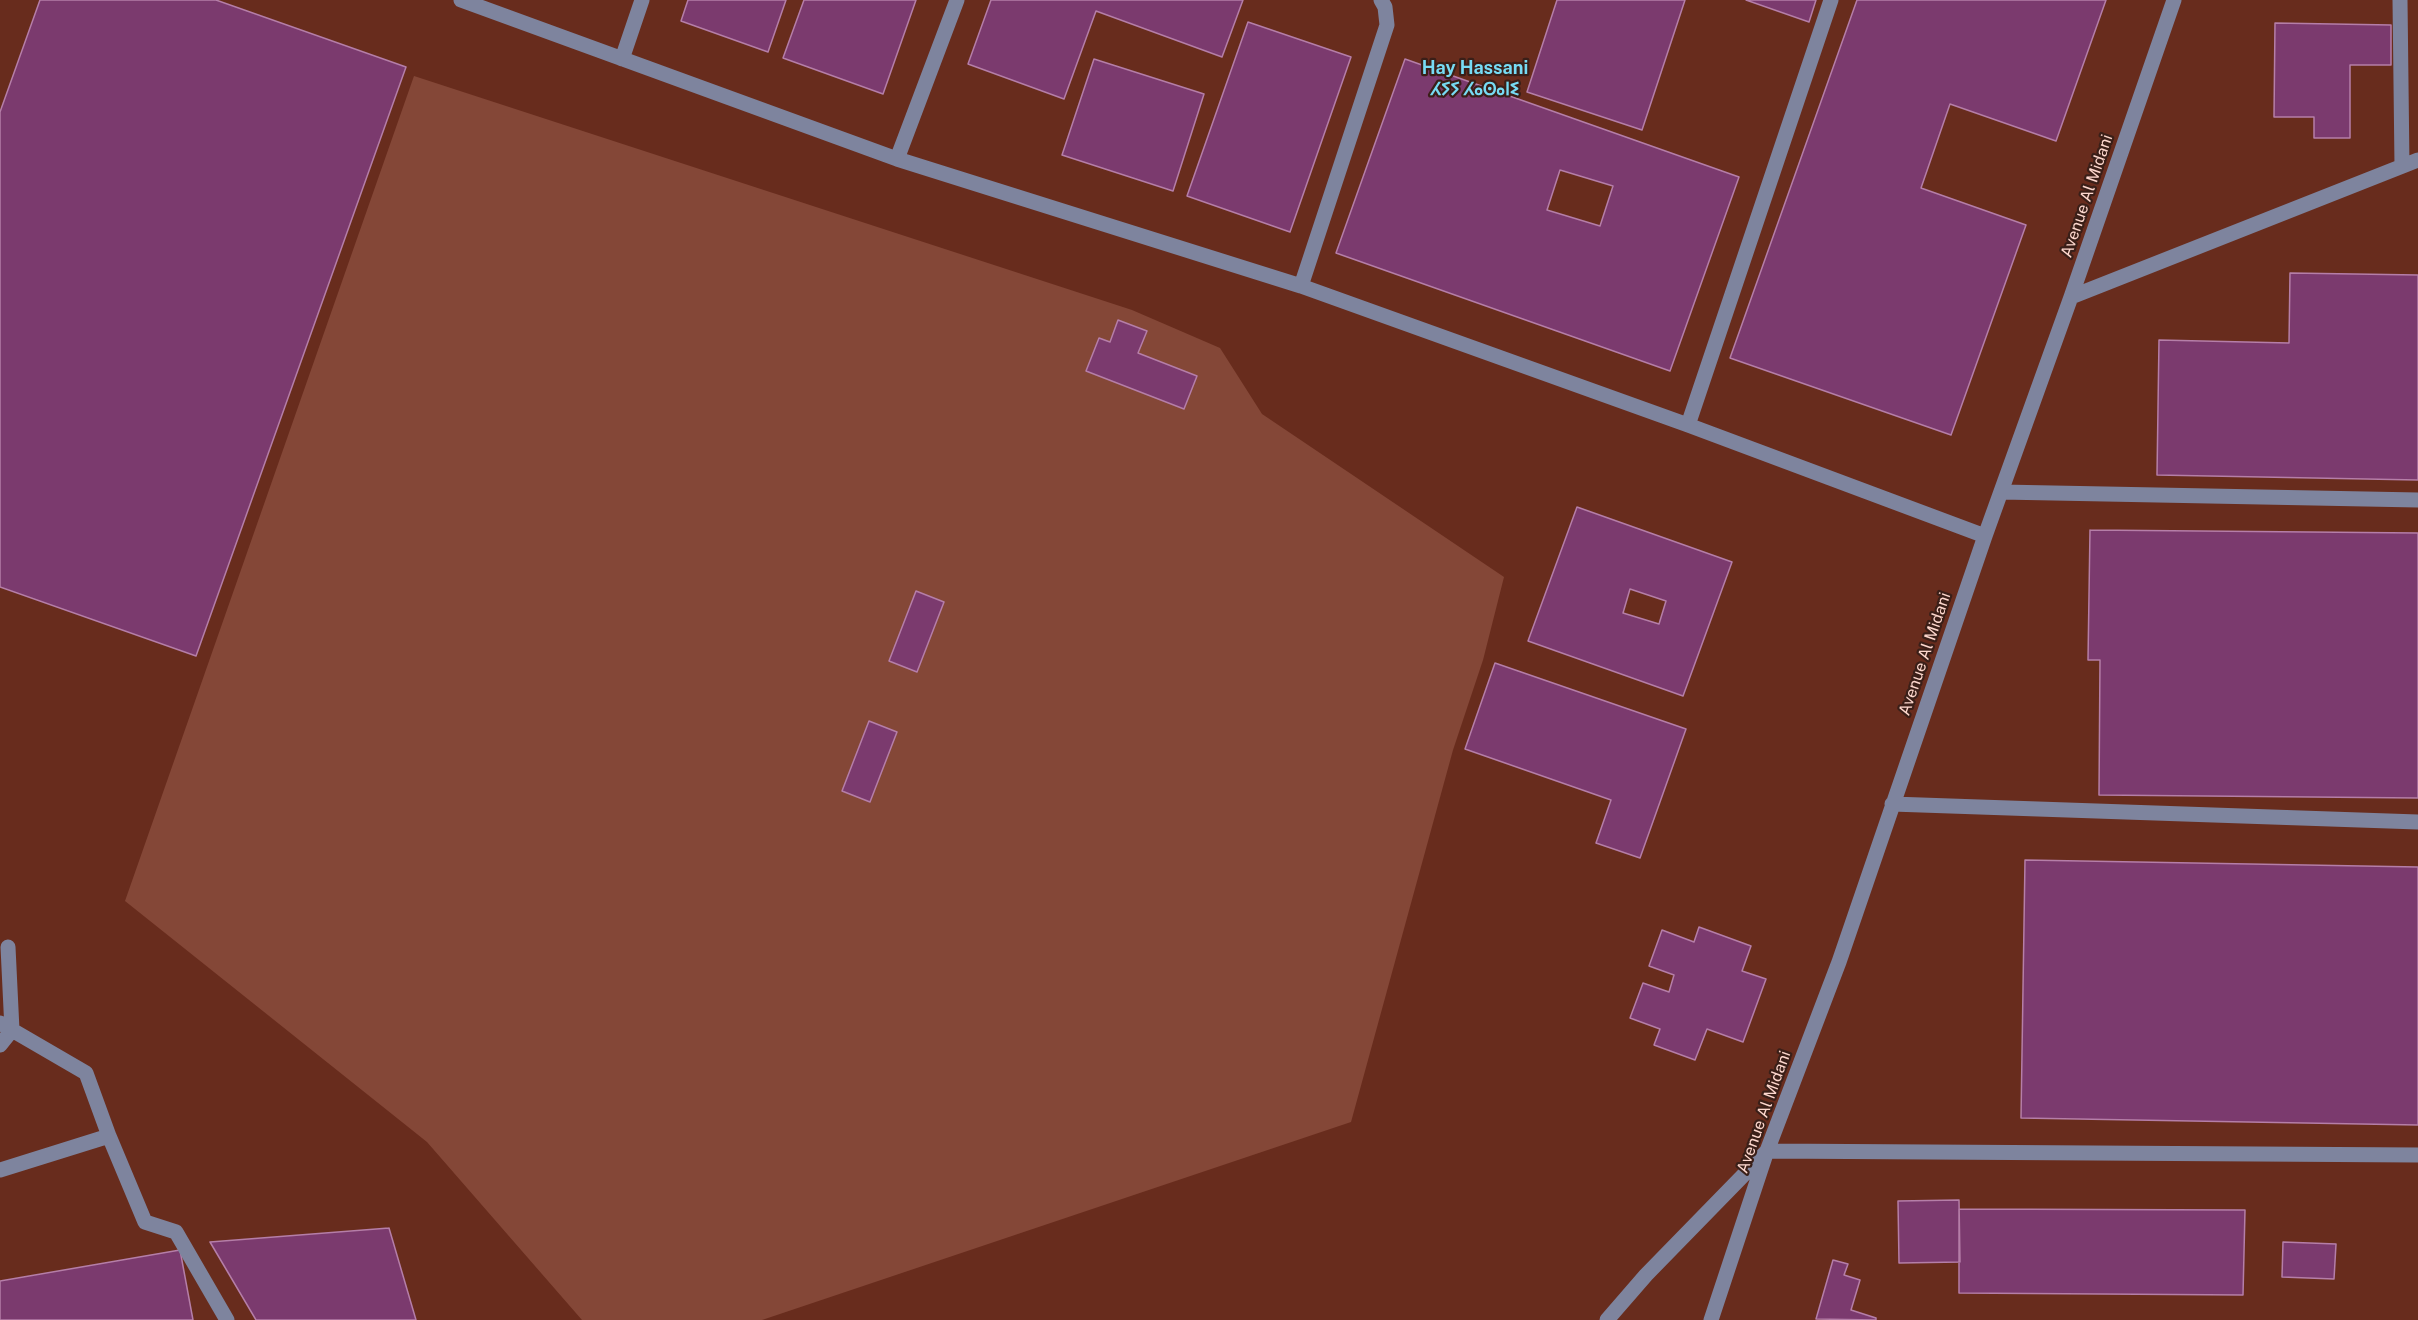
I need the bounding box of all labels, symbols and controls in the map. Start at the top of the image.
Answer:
district label: Hay Hassani ⵃⵢⵢ ⵃⴰⵙⴰⵏⵉ [1422,57,1528,100]
street label: Avenue Al Midani [2057,132,2117,260]
street label: Avenue Al Midani [1895,590,1955,718]
street label: Avenue Al Midani [1733,1048,1795,1176]

